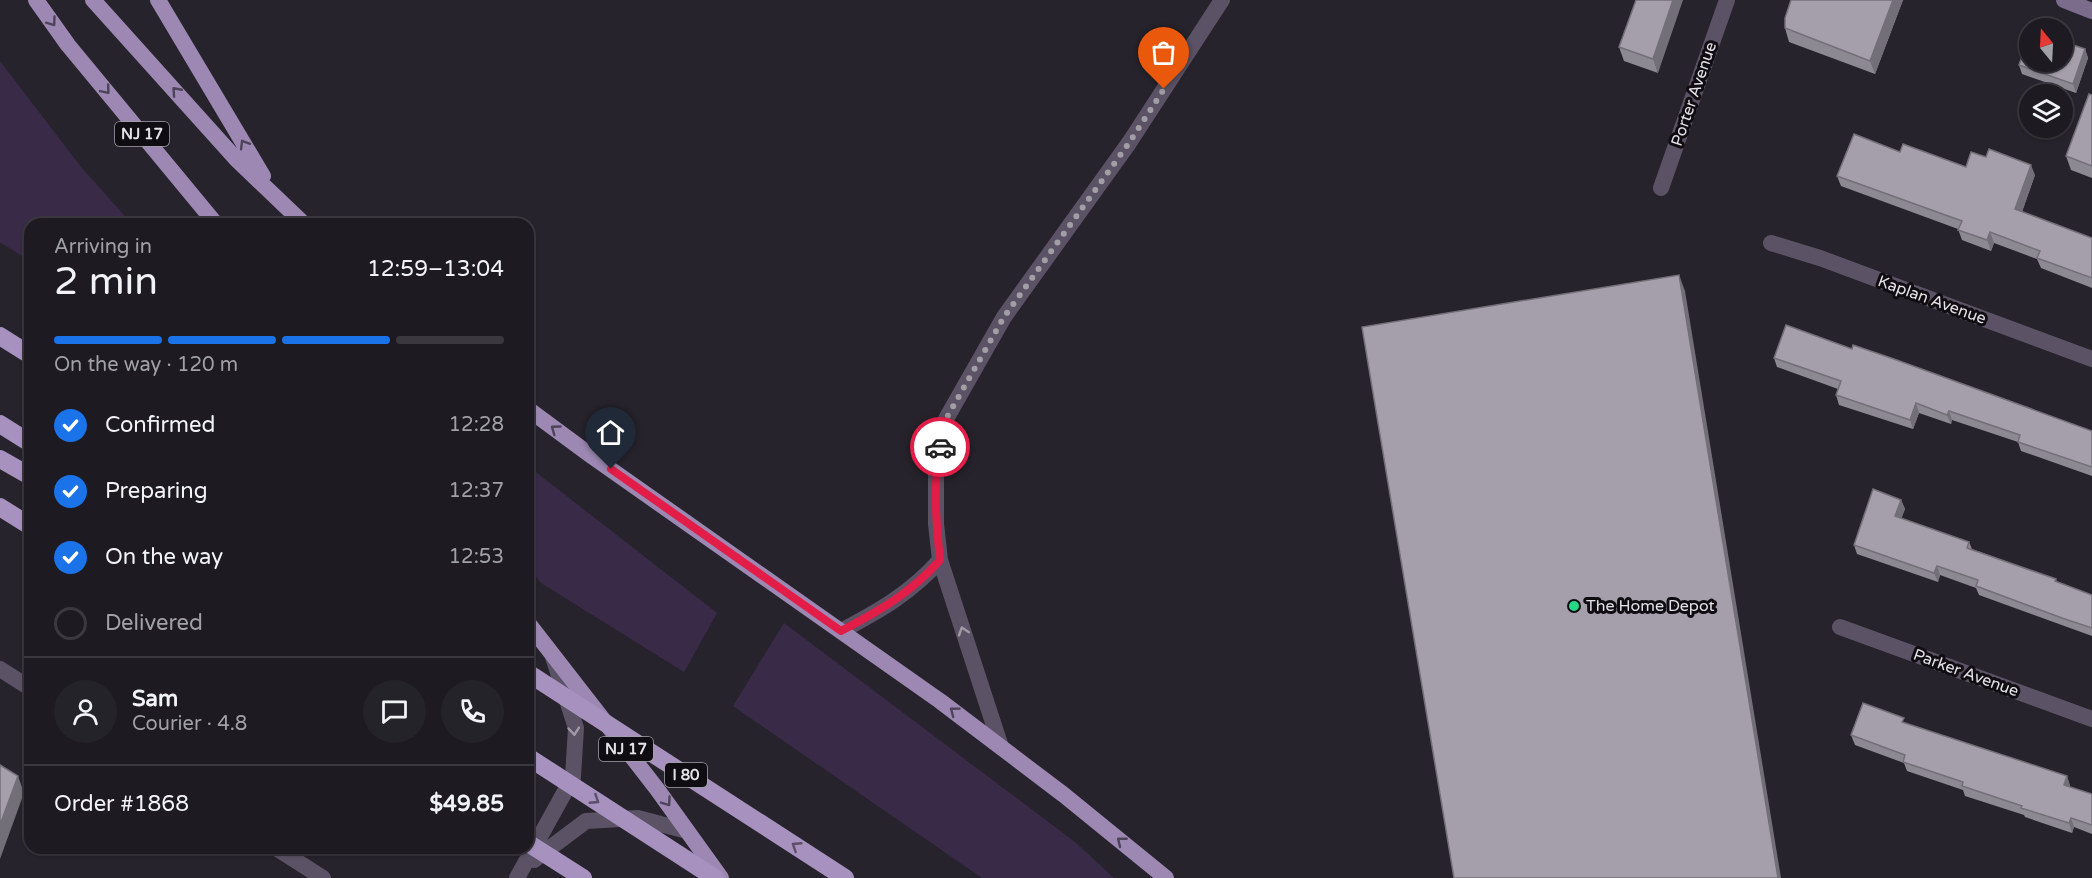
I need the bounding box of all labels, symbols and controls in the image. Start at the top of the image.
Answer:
one-way arrow [45,16,56,27]
north arrow [2019,18,2073,72]
map controls [2019,18,2073,138]
pin [1138,27,1189,89]
icon: bag [1147,36,1180,69]
street label: Porter Avenue [1667,39,1721,149]
one-way arrow [98,83,109,94]
button: layers [2019,84,2073,138]
one-way arrow [172,87,183,98]
road number: NJ 17 [115,122,169,146]
one-way arrow [239,140,251,150]
text: Arriving in [54,235,152,259]
text: 12:59–13:04 [367,256,504,282]
text: 2 min [54,258,158,305]
street label: Kaplan Avenue [1875,271,1989,329]
text: On the way · 120 m [54,353,238,377]
pin [585,407,636,469]
icon: check [54,409,87,442]
text: Confirmed [105,412,215,438]
text: 12:28 [449,413,504,437]
icon: home [594,416,627,449]
courier [910,417,970,477]
one-way arrow [551,425,562,436]
icon: car [924,431,957,464]
icon: check [54,475,87,508]
text: Preparing [105,478,208,504]
text: 12:37 [449,479,504,503]
icon: check [54,541,87,574]
text: On the way [105,544,223,570]
text: 12:53 [449,545,504,569]
place label: The Home Depot [1586,596,1715,616]
marker: The Home Depot [1567,599,1581,613]
text: Delivered [105,610,203,636]
one-way arrow [958,626,970,637]
street label: Parker Avenue [1911,645,2021,701]
button: person [54,680,117,743]
button: chat [363,680,426,743]
button: phone [441,680,504,743]
text: Sam [132,686,178,712]
one-way arrow [950,708,961,719]
text: Courier · 4.8 [132,712,247,736]
one-way arrow [567,727,580,736]
road number: NJ 17 [599,737,653,761]
road number: I 80 [665,763,707,787]
text: Order #1868 [54,791,189,817]
text: $49.85 [430,791,504,817]
one-way arrow [588,793,599,804]
one-way arrow [660,796,671,807]
one-way arrow [1117,837,1128,848]
one-way arrow [792,842,803,853]

